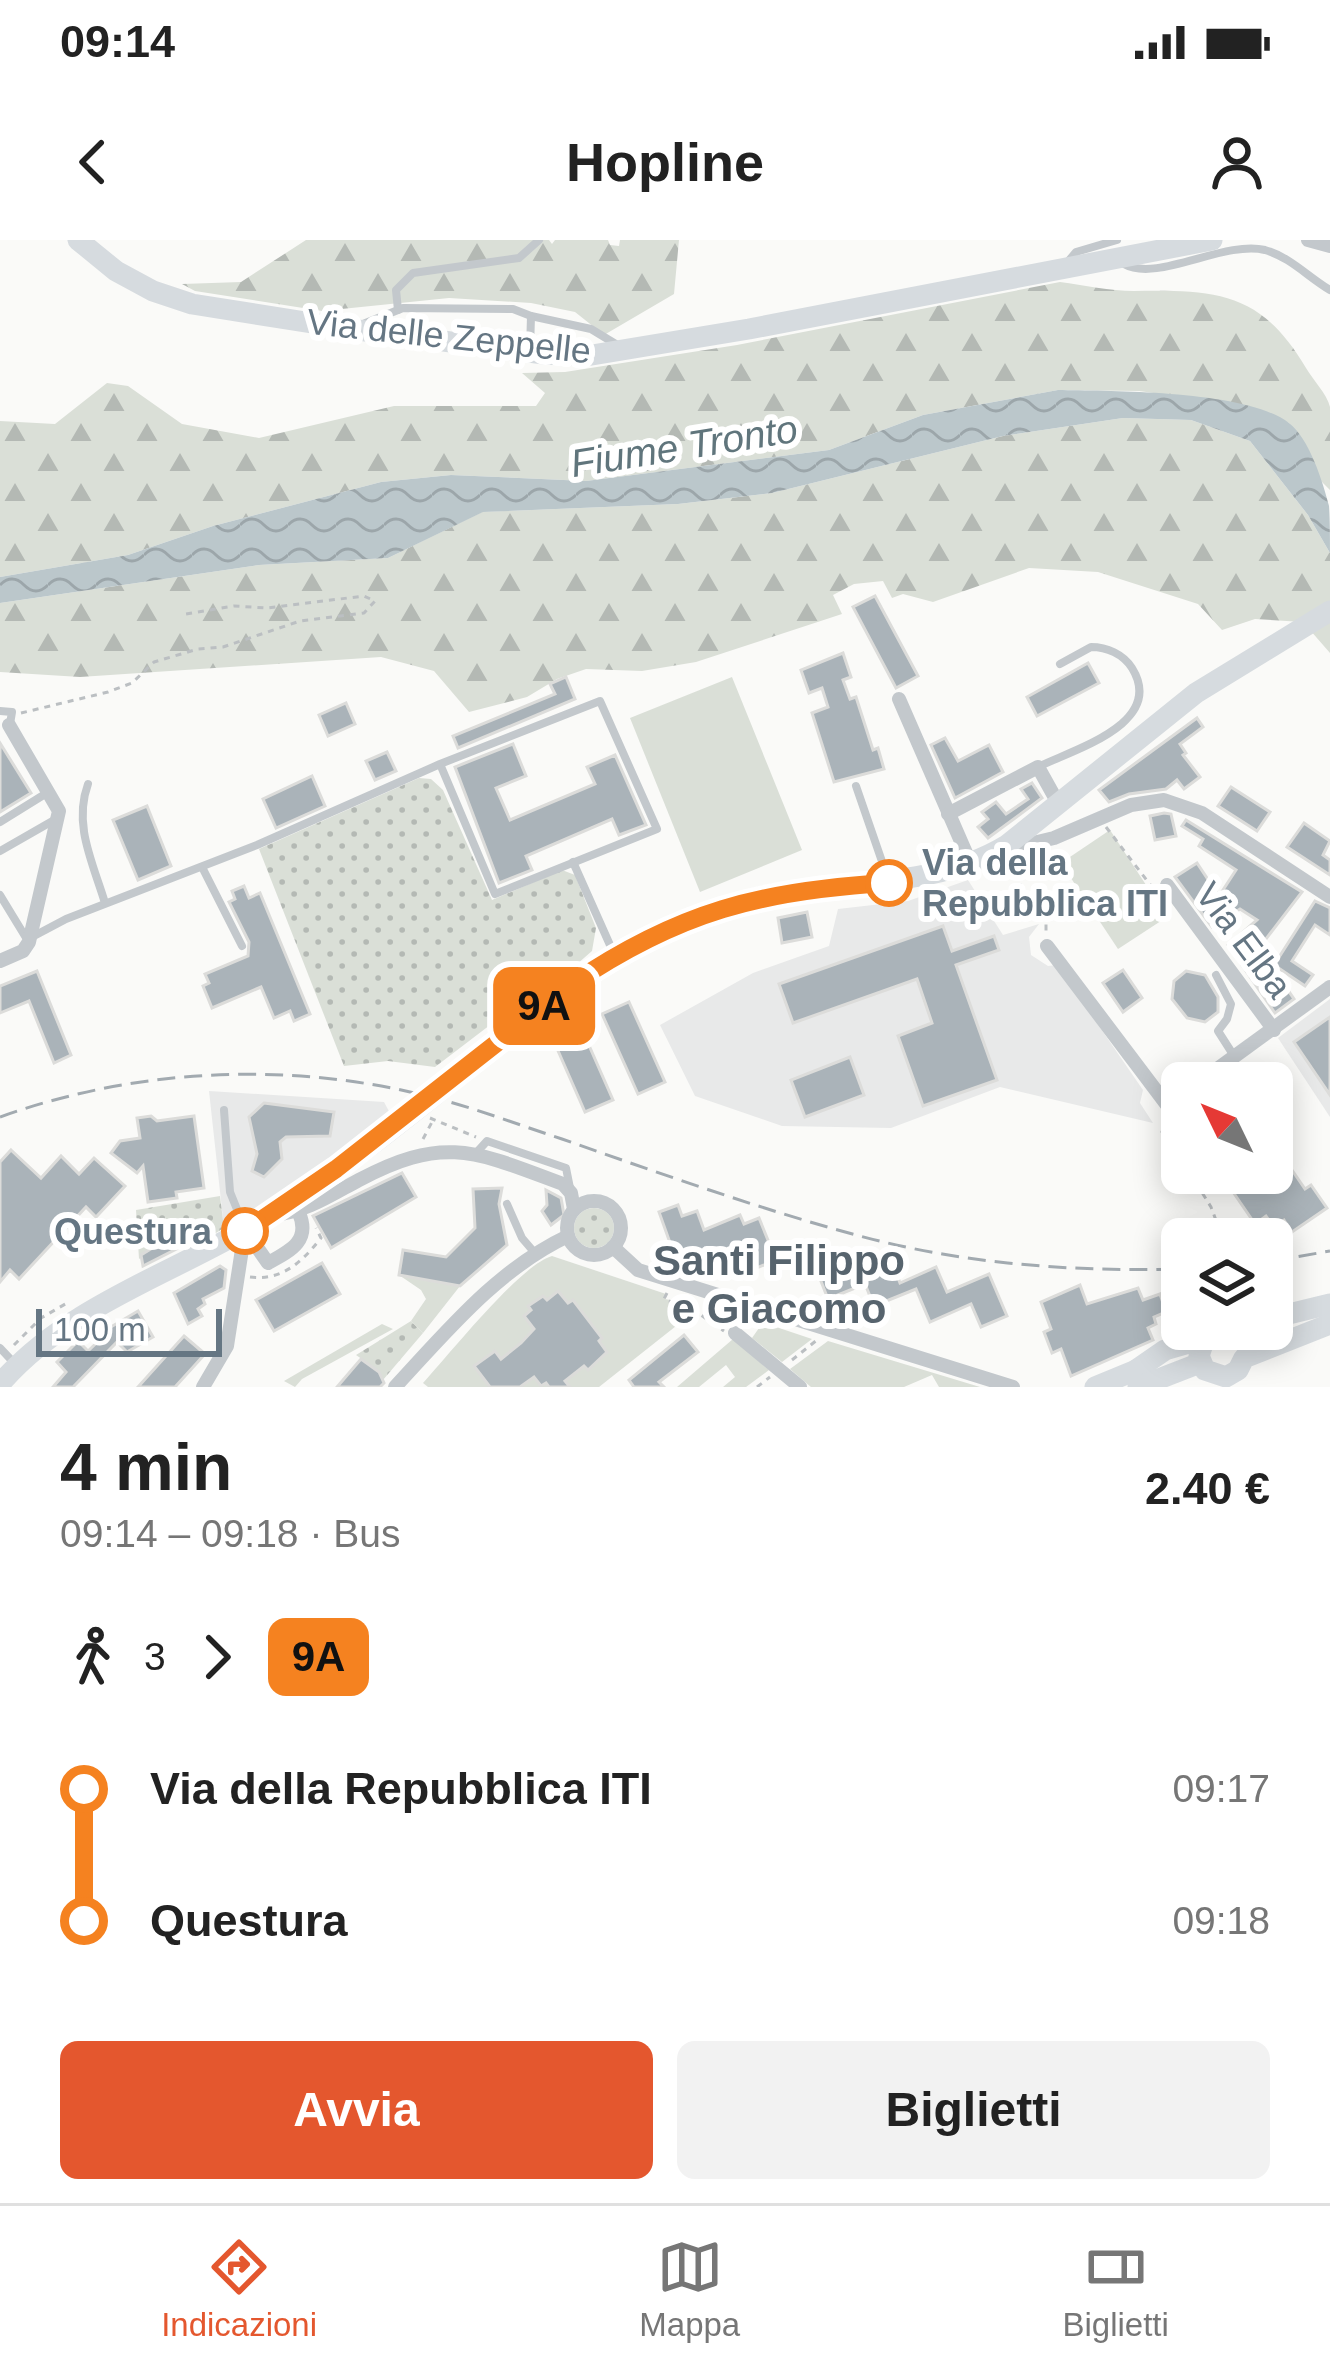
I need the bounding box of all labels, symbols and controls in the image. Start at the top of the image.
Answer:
text: 09:14 [60,16,175,67]
icon: back [60,129,126,195]
icon: person [1204,129,1270,195]
text: Hopline [566,132,764,192]
street label: Via delle Zeppelle [305,301,593,371]
water label: Fiume Tronto [568,407,800,485]
place label: Via della Repubblica ITI [922,842,1168,924]
marker: Via della Repubblica ITI [867,861,911,905]
street label: Via Elba [1187,874,1301,1006]
line badge: 9A [490,967,598,1045]
text: 9A [517,982,571,1029]
north arrow [1161,1062,1293,1194]
map controls [1161,1062,1293,1350]
marker: Questura [223,1209,267,1253]
place label: Questura [54,1211,213,1252]
button: layers [1161,1218,1293,1350]
district label: Santi Filippo e Giacomo [653,1237,905,1332]
scale bar [36,1303,222,1356]
text: 100 m [54,1311,146,1348]
text: 4 min [60,1430,232,1504]
text: 2.40 € [1145,1463,1270,1514]
text: 09:14 – 09:18 · Bus [60,1512,400,1555]
icon: walk [60,1624,126,1690]
icon: forward [184,1624,250,1690]
text: 9A [292,1633,345,1680]
text: 3 [144,1635,166,1678]
text: Via della Repubblica ITI [150,1763,652,1814]
text: 09:17 [1172,1767,1270,1810]
text: Questura [150,1895,348,1946]
text: 09:18 [1172,1899,1270,1942]
button: Avvia [60,2041,653,2179]
button: Biglietti [677,2041,1270,2179]
tab: Indicazioni [161,2234,317,2344]
tab: Mappa [639,2234,740,2344]
tab: Biglietti [1062,2234,1169,2344]

